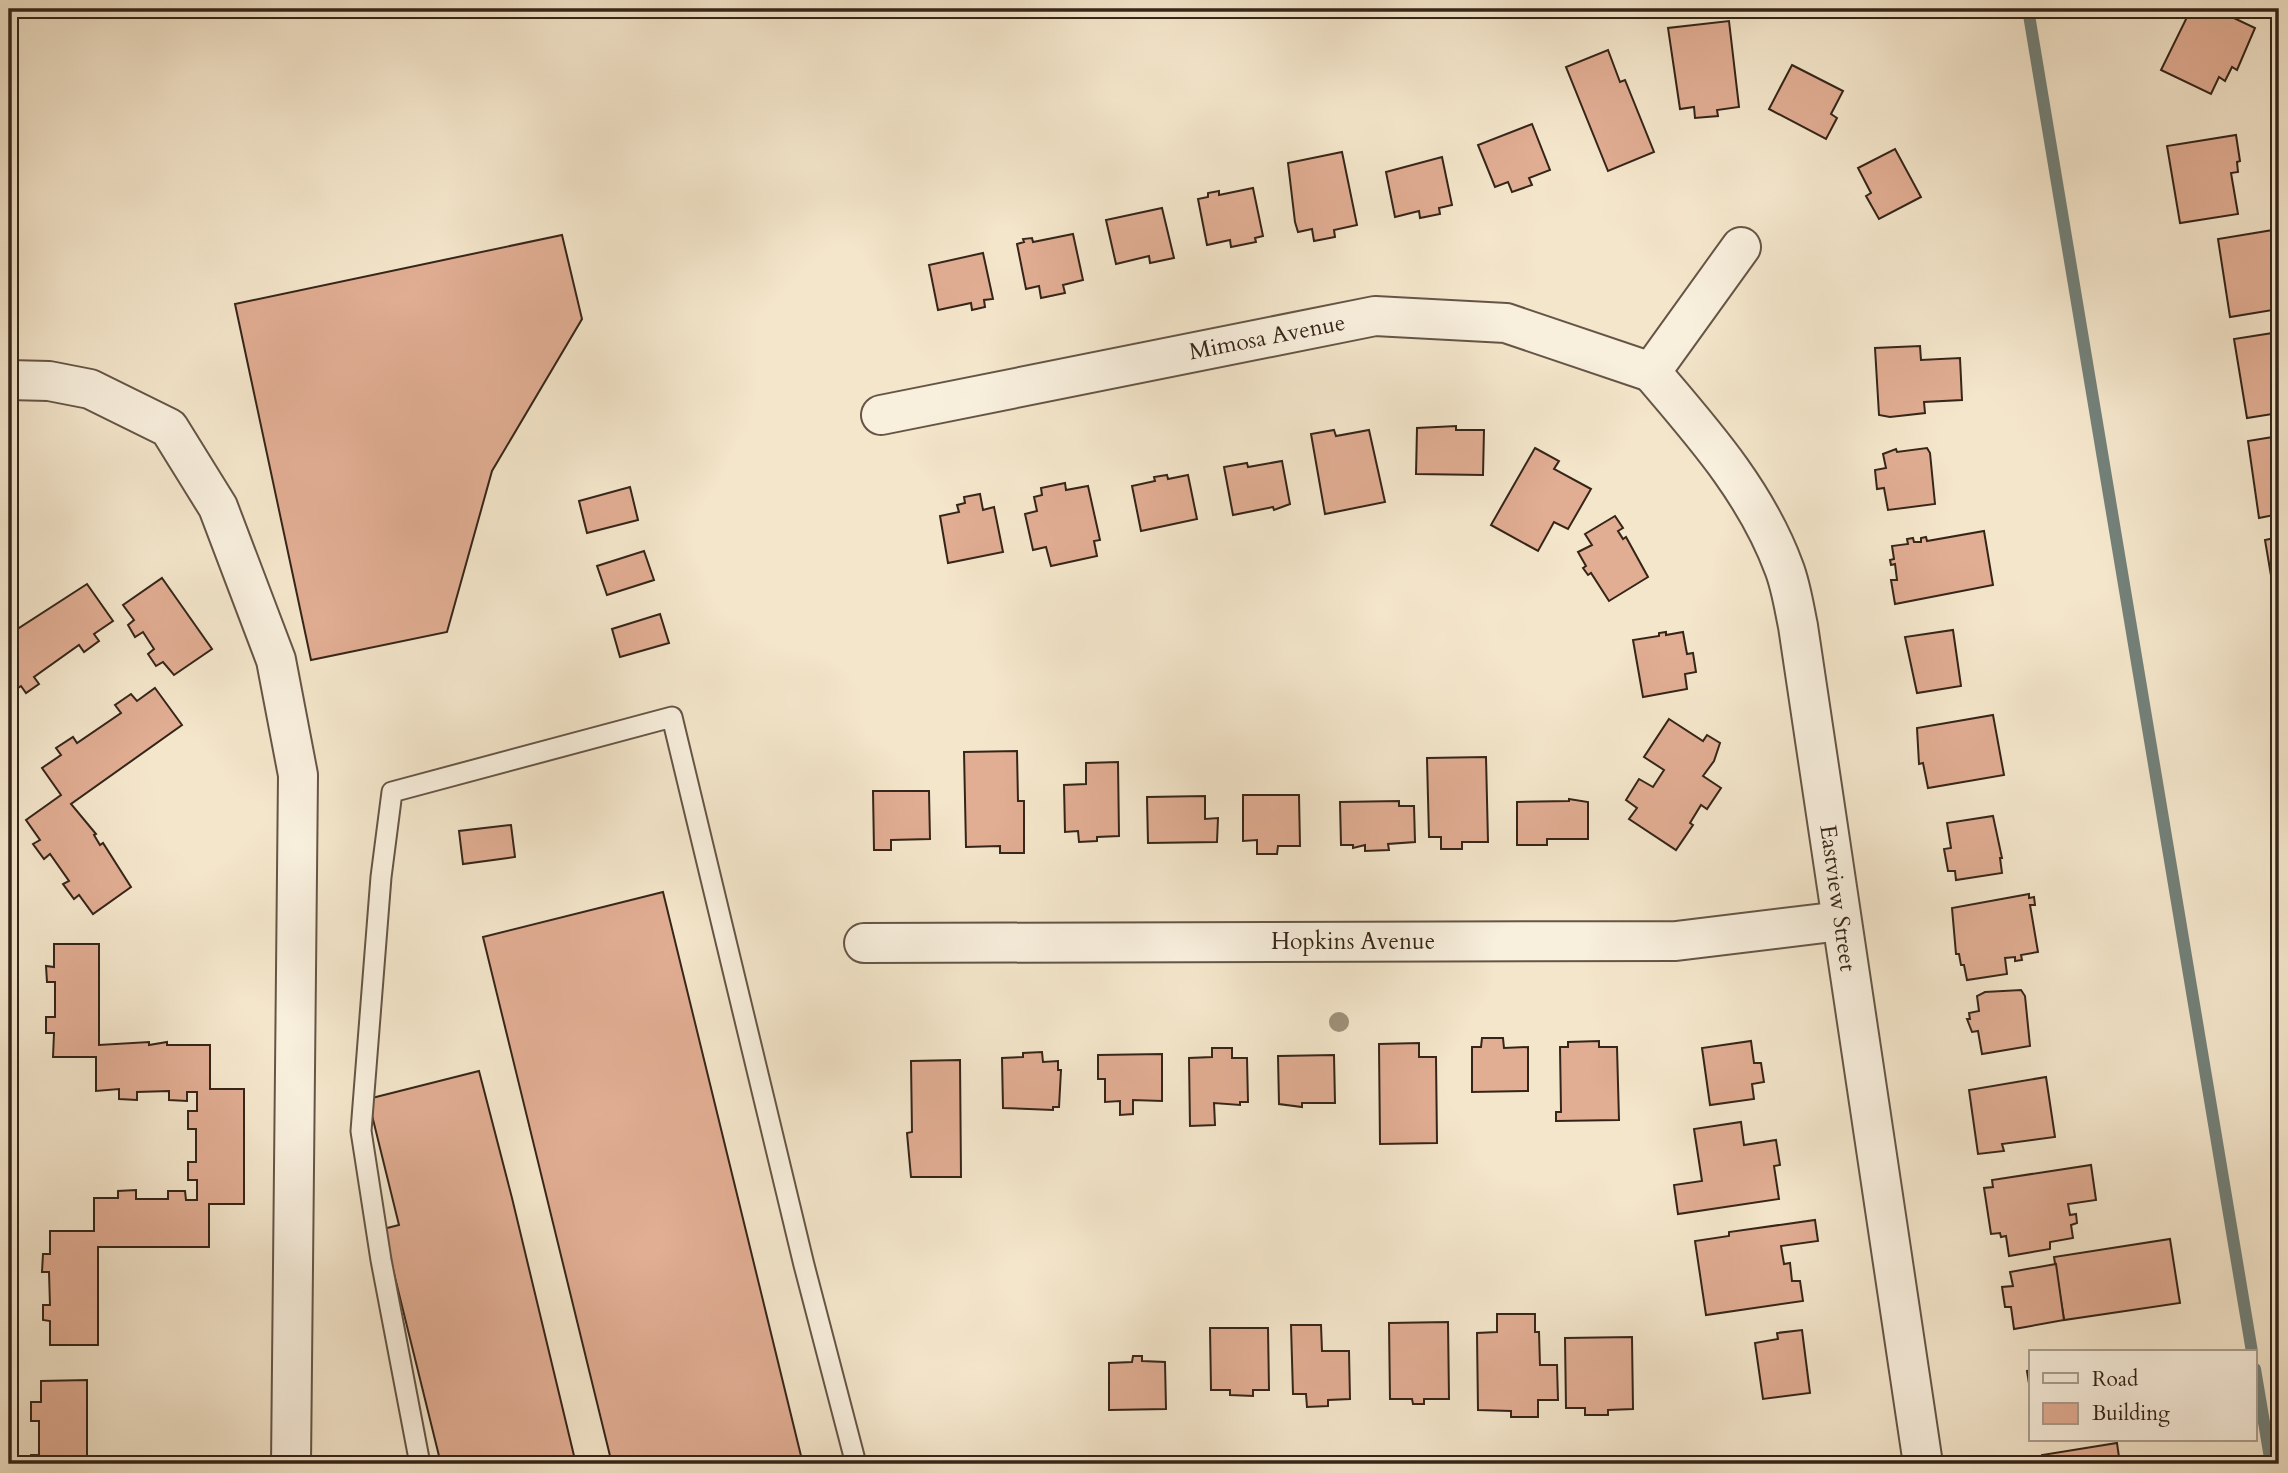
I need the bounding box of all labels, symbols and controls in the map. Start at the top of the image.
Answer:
street label: Mimosa Avenue [1186,307,1348,367]
street label: Eastview Street [1812,823,1864,973]
street label: Hopkins Avenue [1271,926,1435,957]
legend [2029,1350,2256,1442]
text: Road [2092,1365,2138,1394]
text: Building [2092,1399,2170,1428]

